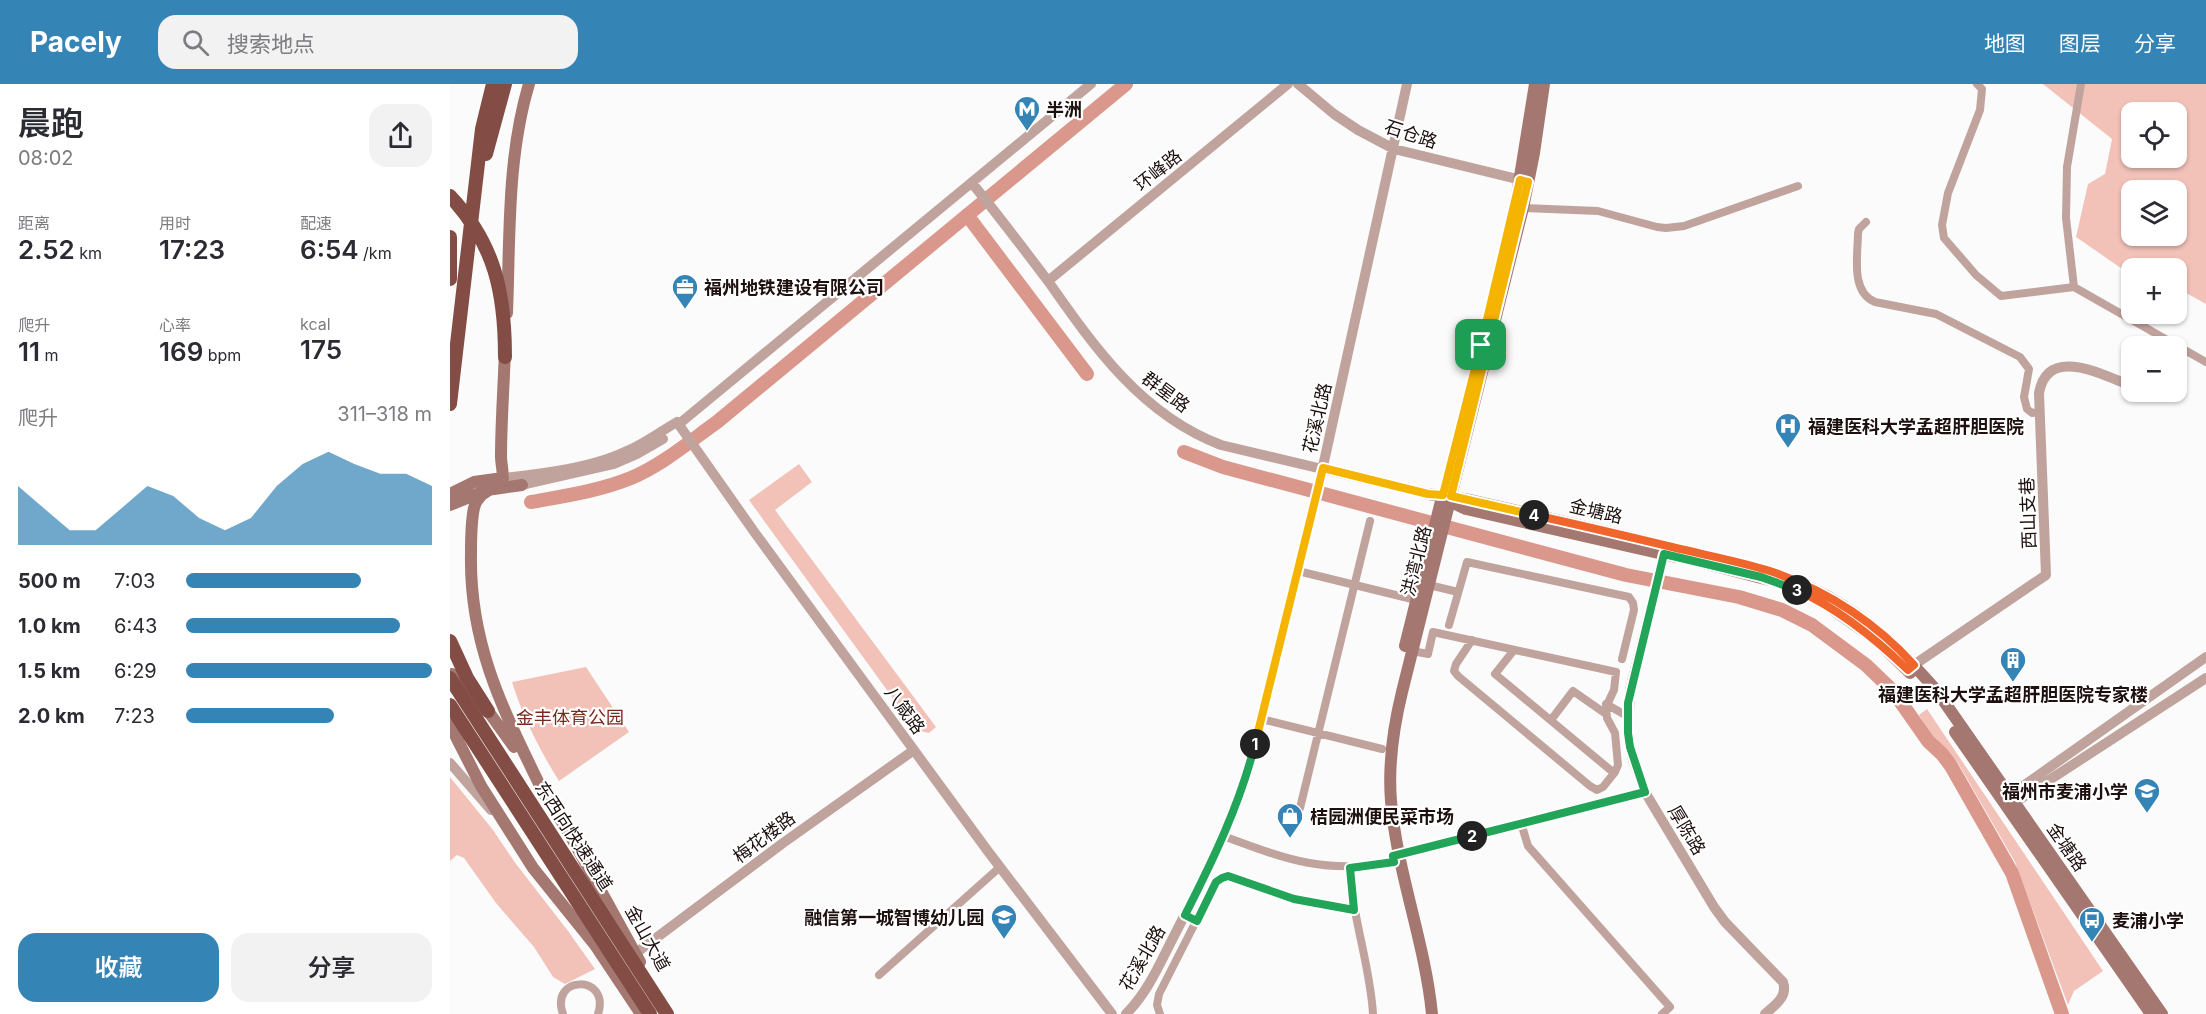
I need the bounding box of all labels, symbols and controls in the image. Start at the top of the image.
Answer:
search box [158,15,578,69]
text: Pacely [30,25,122,59]
icon: search [179,26,212,59]
text: 搜索地点 [227,31,315,57]
text: 地图 [1984,31,2026,56]
text: 图层 [2059,31,2101,56]
text: 分享 [2134,31,2176,56]
metro station icon: 半洲 [1012,94,1042,132]
place label: 半洲 [1046,99,1082,120]
map controls [2121,102,2187,402]
button: locate [2121,102,2187,168]
text: 晨跑 [18,103,84,143]
button: share [369,104,432,167]
street label: 石仓路 [1382,116,1440,152]
street label: 环峰路 [1130,145,1186,195]
text: 08:02 [18,146,74,170]
button: layers [2121,180,2187,246]
text: 距离 [18,213,50,233]
text: 用时 [159,213,191,233]
text: 配速 [300,213,332,233]
text: 2.52 [18,234,75,265]
text: 17:23 [159,234,225,265]
text: 6:54 [300,234,359,265]
text: km [75,243,102,263]
text: /km [359,243,392,263]
button: + [2121,258,2187,324]
office icon: 福州地铁建设有限公司 [670,272,700,310]
place label: 福州地铁建设有限公司 [704,277,884,298]
text: kcal [300,314,331,334]
text: 爬升 [18,315,50,335]
text: 心率 [159,315,191,335]
pin [1455,319,1506,370]
icon: arrive [1464,328,1497,361]
text: 175 [300,334,342,365]
text: 11 [18,336,40,367]
text: 169 [159,336,203,367]
button: − [2121,336,2187,402]
text: m [40,345,59,365]
text: bpm [203,345,241,365]
street label: 群星路 [1138,367,1194,417]
street label: 花溪北路 [1299,381,1335,455]
text: 311–318 m [337,402,432,426]
text: 爬升 [18,406,58,430]
hospital icon: 福建医科大学孟超肝胆医院 [1773,411,1803,449]
place label: 福建医科大学孟超肝胆医院 [1808,416,2024,437]
street label: 西山支巷 [2016,477,2040,549]
street label: 金塘路 [1567,495,1625,527]
pin: 4 [1519,500,1549,530]
text: 4 [1529,505,1539,525]
street label: 洪湾北路 [1397,524,1435,598]
text: 500 m [18,569,81,593]
text: 7:03 [114,569,155,593]
pin: 3 [1782,575,1812,605]
text: 3 [1792,580,1802,600]
text: 1.0 km [18,614,81,638]
text: 6:43 [114,614,157,638]
building icon: 福建医科大学孟超肝胆医院专家楼 [1998,645,2028,683]
text: 1.5 km [18,659,81,683]
text: 6:29 [114,659,157,683]
street label: 八箴路 [881,682,929,738]
place label: 福建医科大学孟超肝胆医院专家楼 [1878,684,2148,705]
text: 2.0 km [18,704,85,728]
text: 7:23 [114,704,155,728]
park label: 金丰体育公园 [516,707,624,728]
pin: 1 [1240,729,1270,759]
text: 1 [1252,734,1258,754]
school or university icon: 福州市麦浦小学 [2132,776,2162,814]
street label: 东西向快速通道 [531,777,617,895]
place label: 福州市麦浦小学 [2002,781,2128,802]
shop icon: 桔园洲便民菜市场 [1275,801,1305,839]
street label: 厚陈路 [1664,801,1710,859]
place label: 桔园洲便民菜市场 [1310,806,1454,827]
street label: 梅花楼路 [729,807,799,867]
street label: 金塘路 [2043,819,2091,875]
pin: 2 [1457,821,1487,851]
text: 2 [1467,826,1477,846]
street label: 金山大道 [621,901,675,975]
school or university icon: 融信第一城智博幼儿园 [989,902,1019,940]
bus stop icon: 麦浦小学 [2077,905,2107,943]
place label: 融信第一城智博幼儿园 [804,907,984,928]
place label: 麦浦小学 [2112,910,2184,931]
street label: 花溪北路 [1115,922,1169,994]
button: 收藏 [18,933,219,1002]
button: 分享 [231,933,432,1002]

